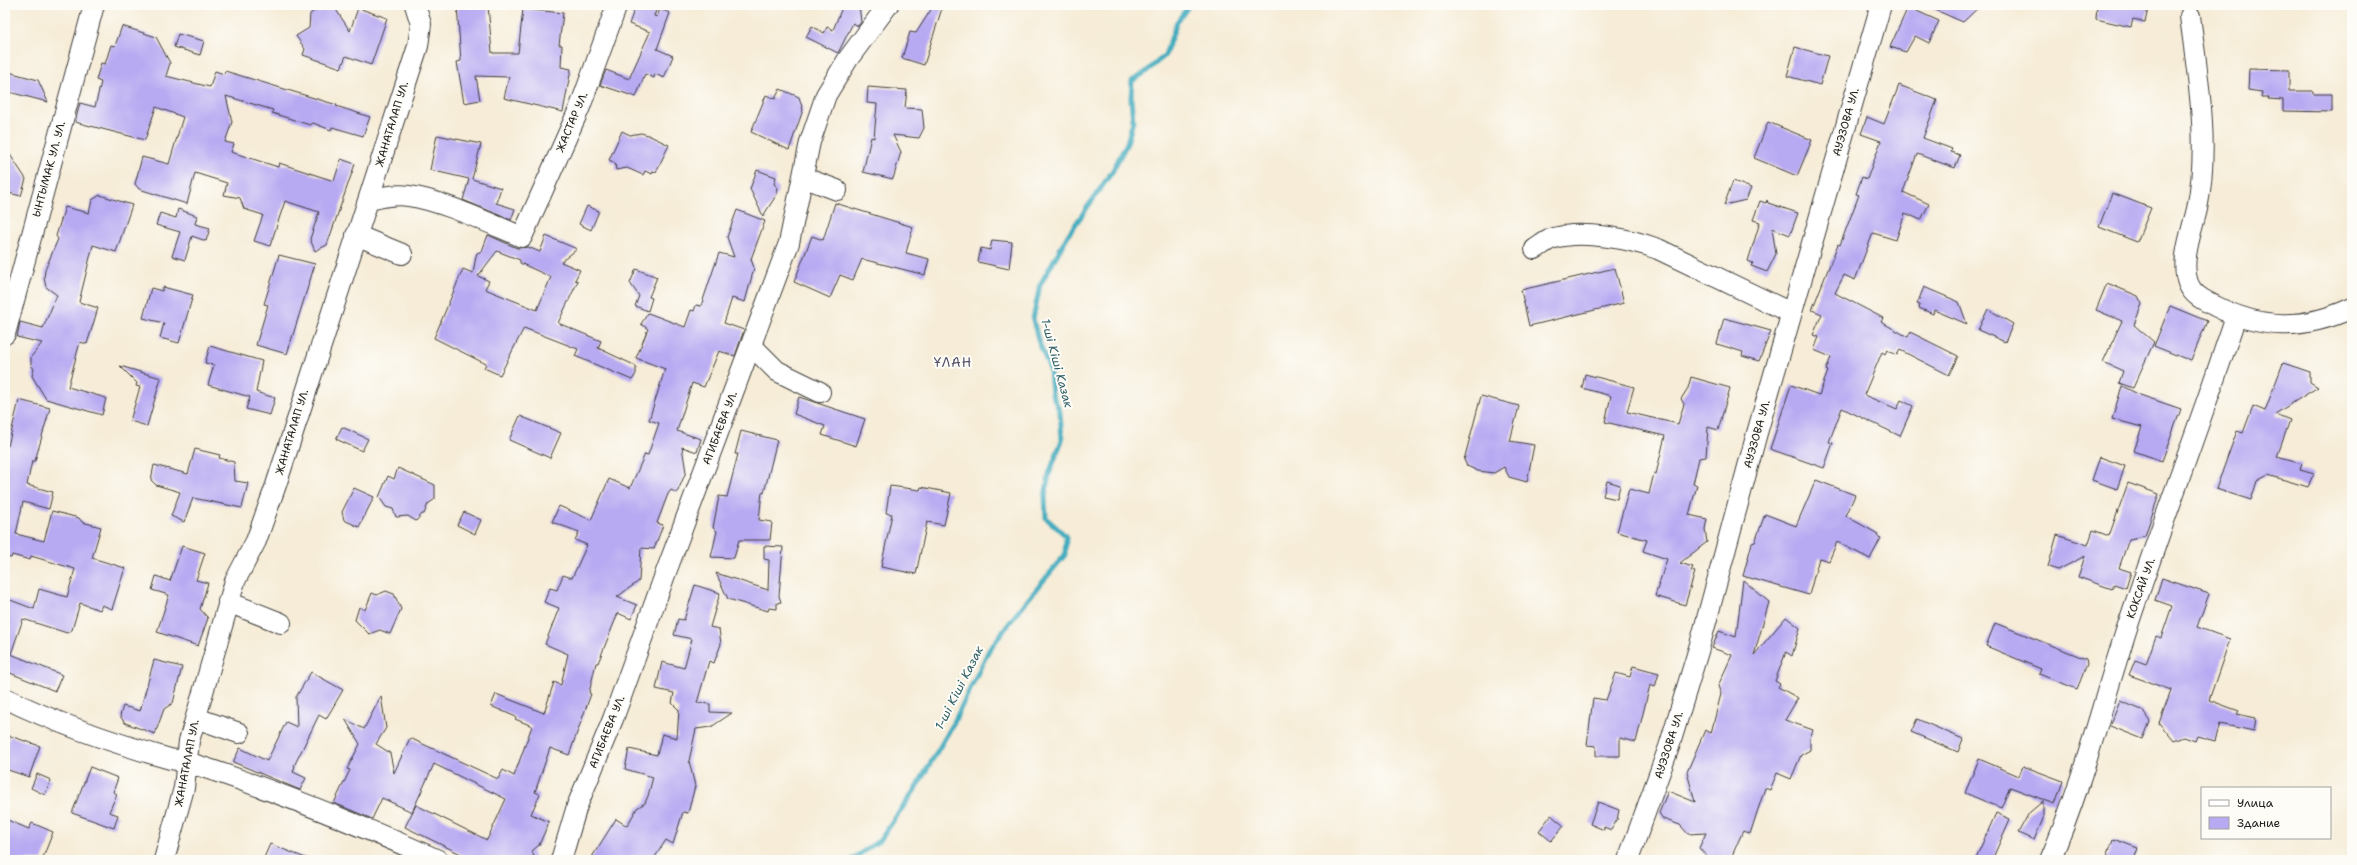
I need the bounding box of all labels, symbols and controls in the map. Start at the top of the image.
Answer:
street label: ЖАНАТАЛАП УЛ. [372,79,412,169]
street label: АУЭЗОВА УЛ. [1829,86,1863,158]
street label: ЖАСТАР УЛ. [553,89,592,154]
street label: ЫНТЫМАК УЛ. УЛ. [29,119,69,219]
water label: 1-ші Кіші Казак [1037,317,1077,410]
district label: ҰЛАН [934,354,972,371]
street label: ЖАНАТАЛАП УЛ. [272,387,312,477]
street label: АГИБАЕВА УЛ. [699,389,741,467]
street label: АУЭЗОВА УЛ. [1740,398,1774,470]
street label: КОКСАЙ УЛ. [2122,555,2159,621]
water label: 1-ші Кіші Казак [931,643,987,733]
street label: АГИБАЕВА УЛ. [585,693,629,771]
street label: АУЭЗОВА УЛ. [1651,709,1687,781]
street label: ЖАНАТАЛАП УЛ. [171,718,203,808]
legend [2201,787,2331,839]
text: Улица [2237,795,2274,811]
text: Здание [2237,815,2281,831]

